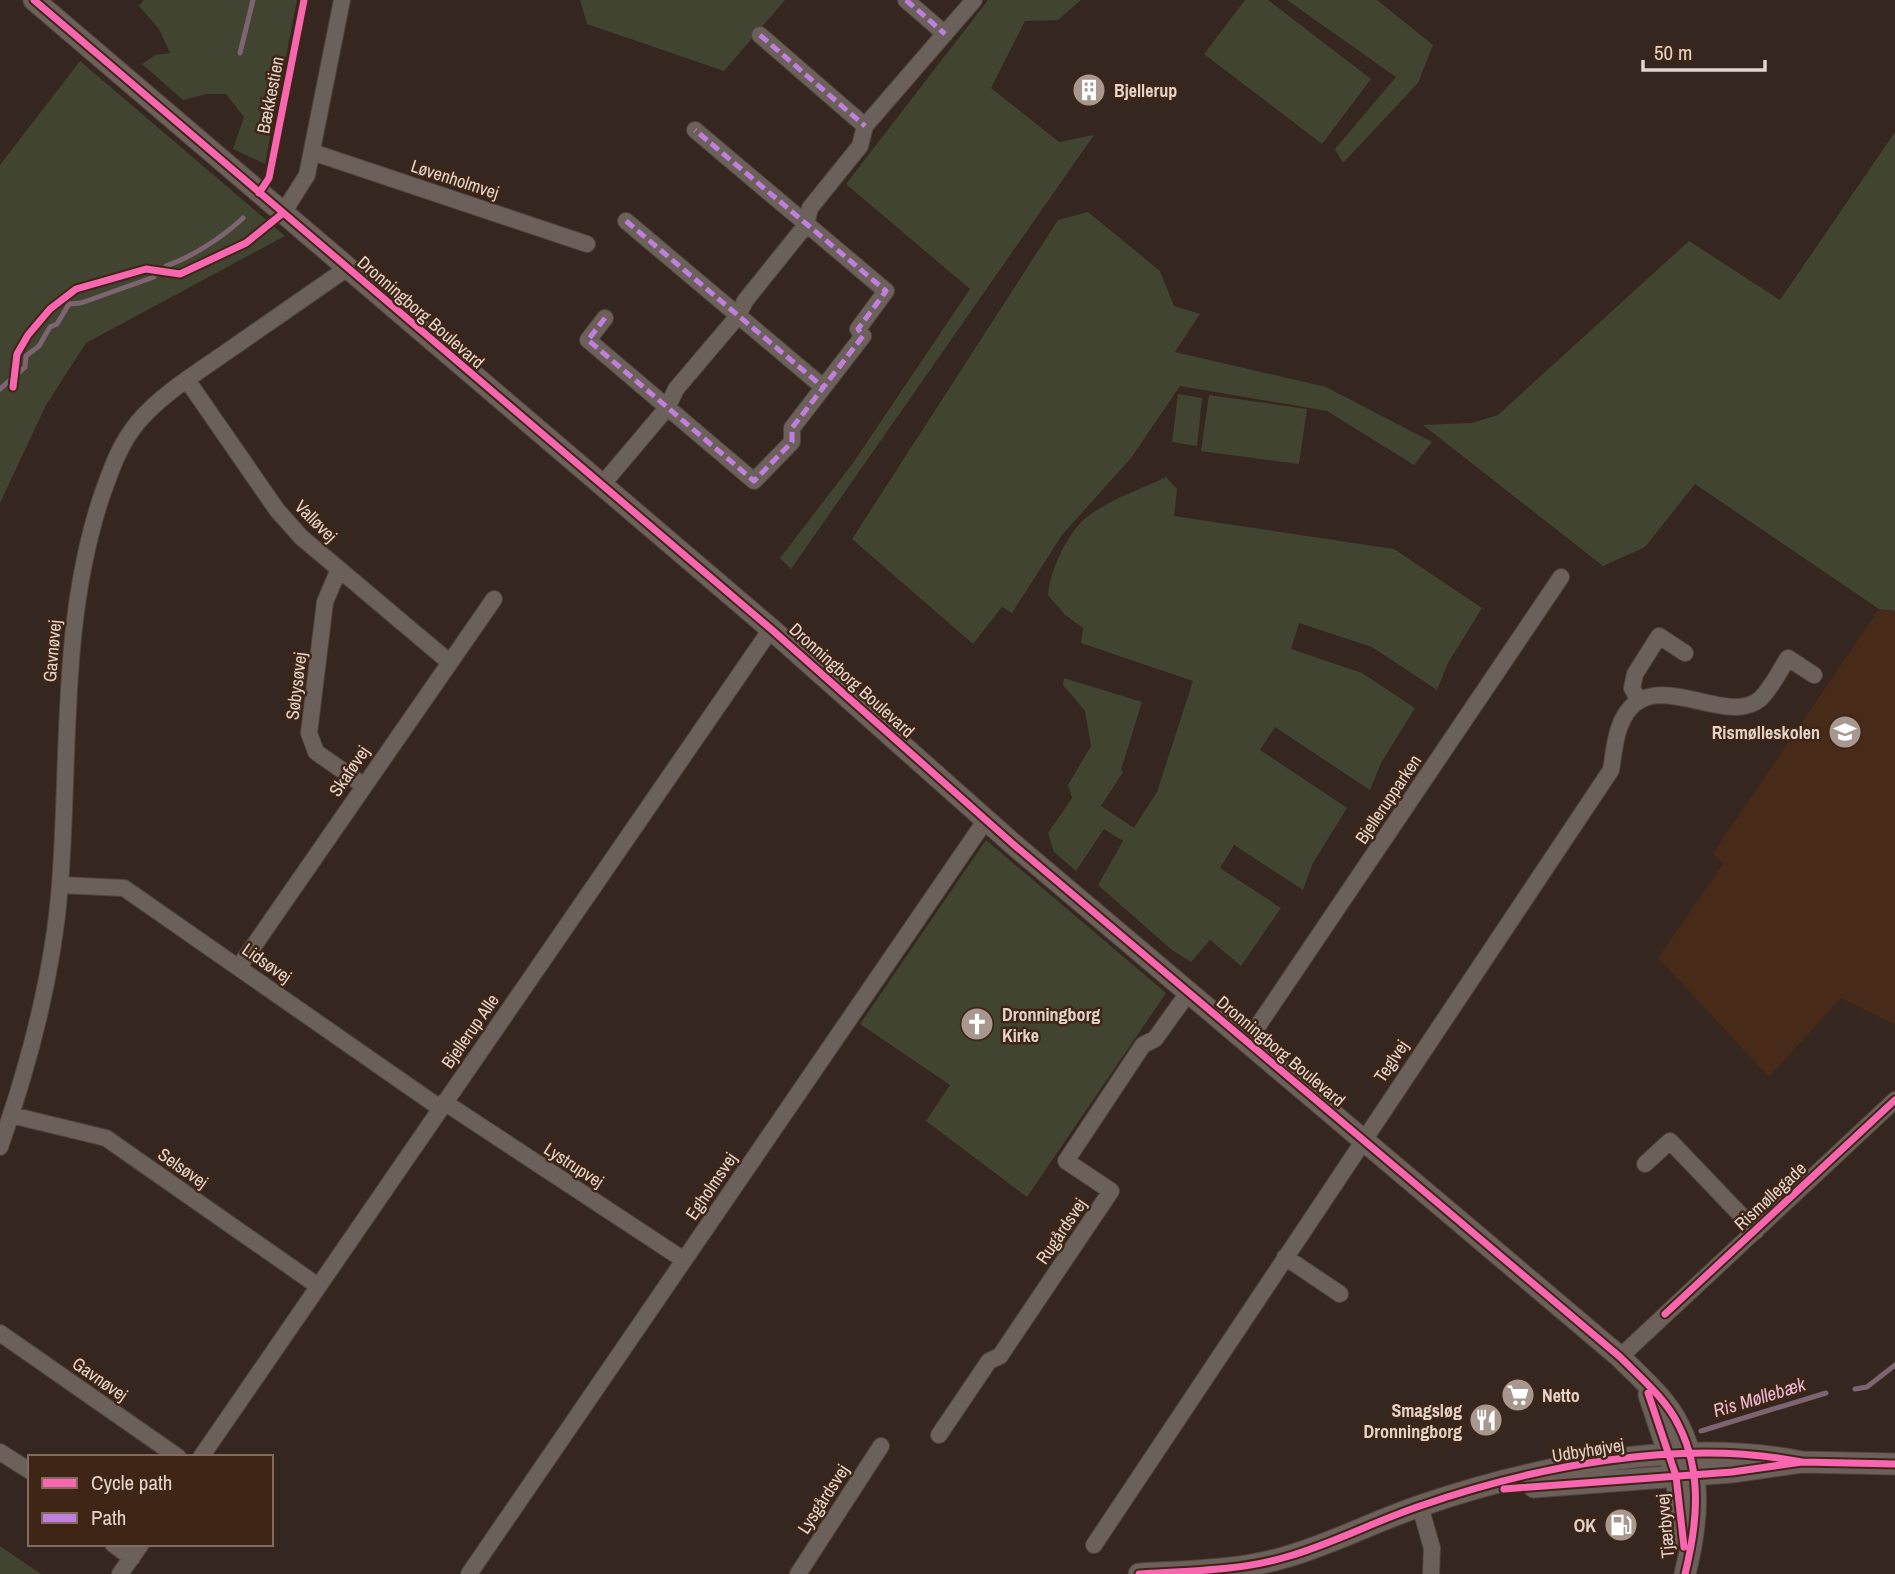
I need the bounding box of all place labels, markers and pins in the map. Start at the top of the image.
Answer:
building icon: Bjellerup [1070,71,1108,109]
place label: Bjellerup [1114,78,1177,103]
school or university icon: Rismølleskolen [1826,713,1864,751]
place label: Rismølleskolen [1712,720,1820,745]
place label: Dronningborg Kirke [1002,1002,1100,1048]
church icon: Dronningborg Kirke [958,1005,996,1043]
supermarket icon: Netto [1499,1376,1537,1414]
place label: Netto [1542,1383,1580,1408]
place label: Smagsløg Dronningborg [1364,1398,1462,1444]
restaurant icon: Smagsløg Dronningborg [1467,1401,1505,1439]
fuel station icon: OK [1602,1506,1640,1544]
place label: OK [1574,1513,1596,1538]

